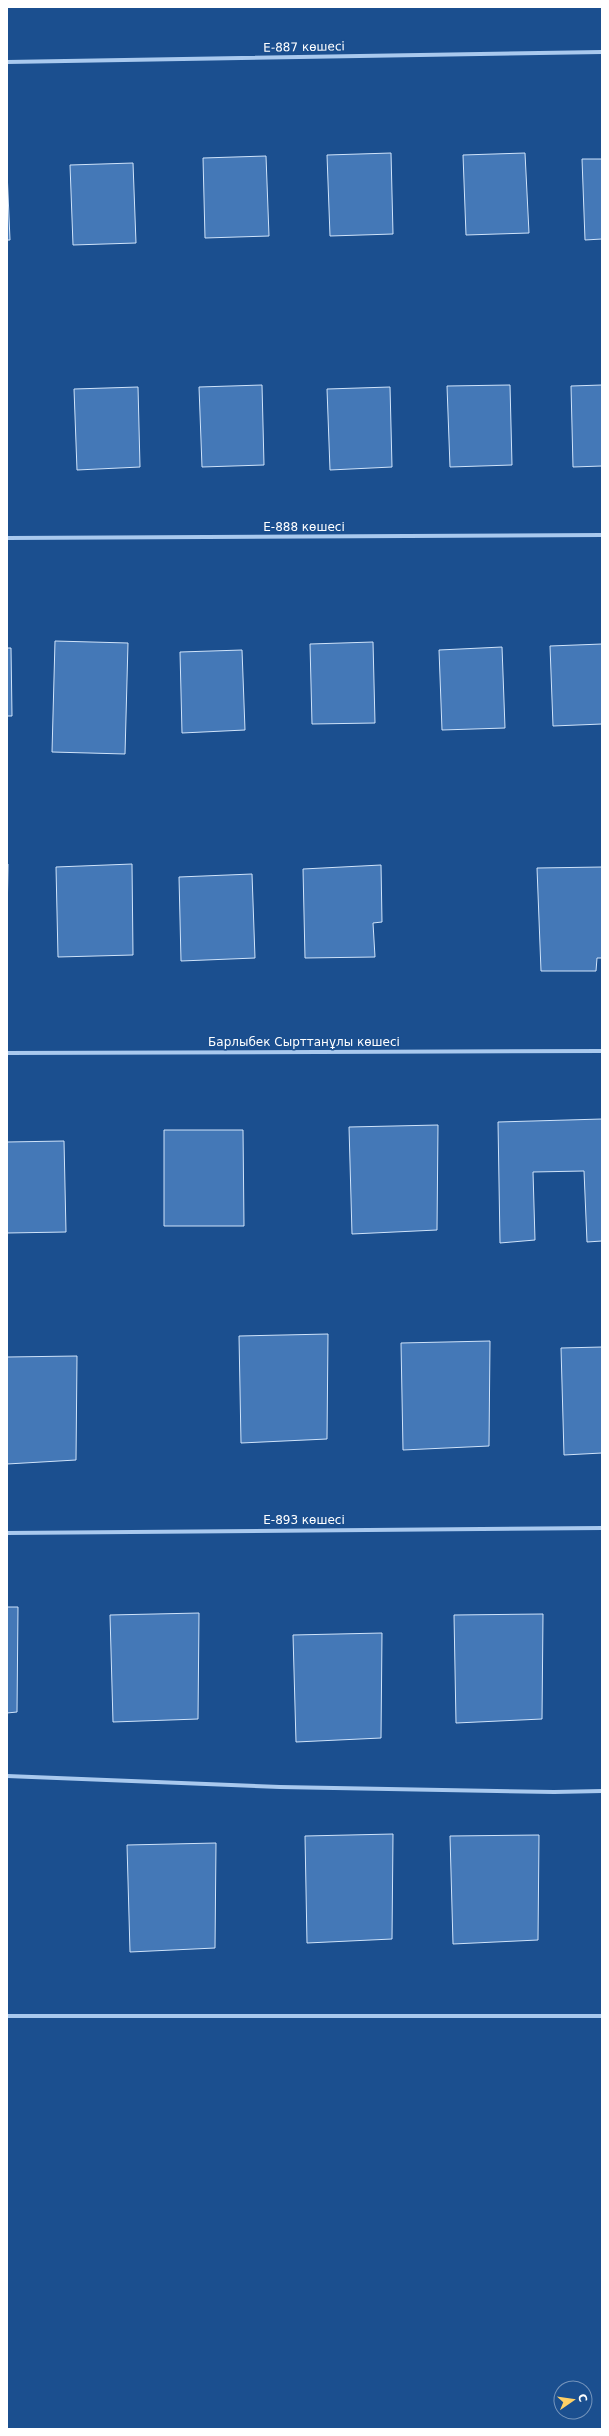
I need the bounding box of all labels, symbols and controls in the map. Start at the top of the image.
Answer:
street label: Е-887 көшесі [263,39,345,55]
street label: Е-888 көшесі [263,520,345,534]
street label: Барлыбек Сырттанұлы көшесі [208,1035,400,1049]
street label: Е-893 көшесі [263,1513,345,1527]
north arrow [553,2380,593,2420]
text: С [575,2392,589,2403]

